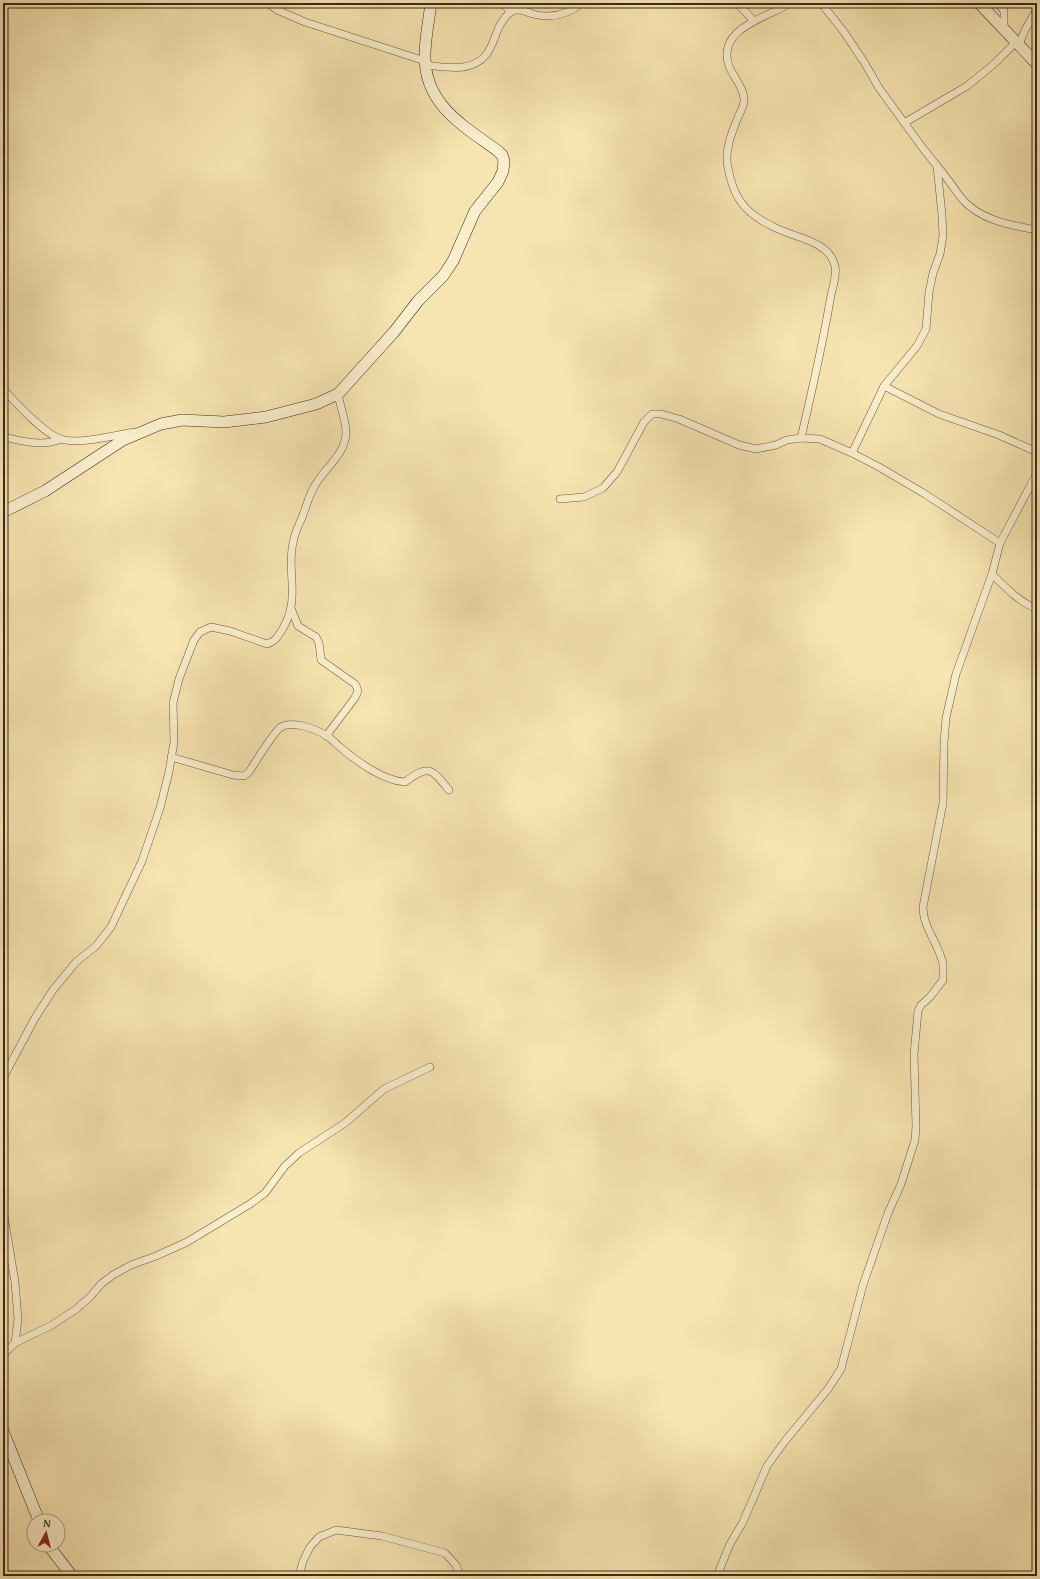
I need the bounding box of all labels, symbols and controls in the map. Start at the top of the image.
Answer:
north arrow [26,1513,66,1553]
text: N [43,1515,52,1532]

